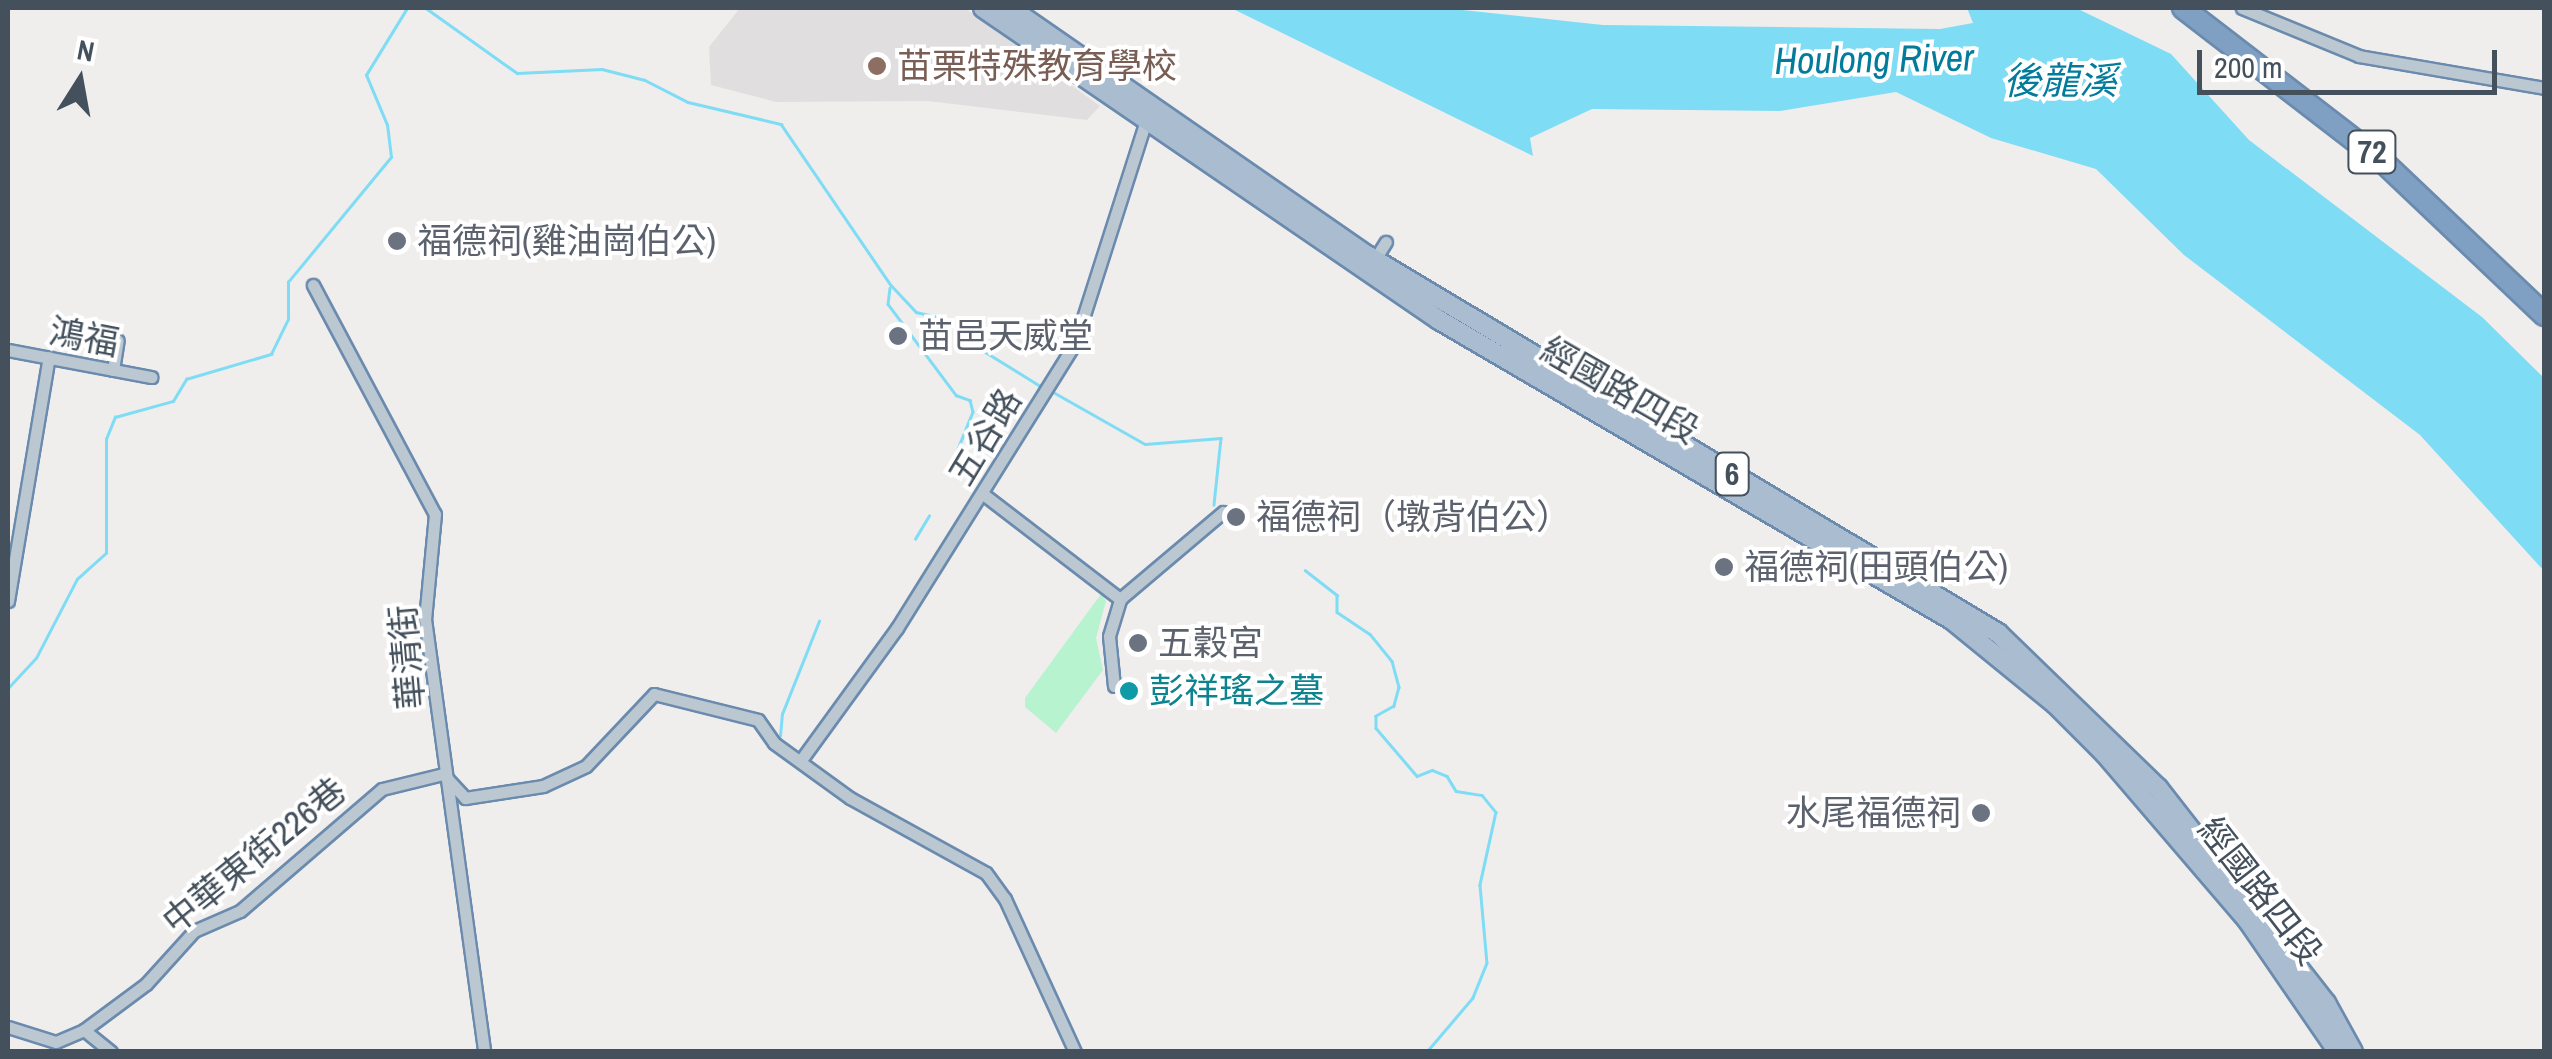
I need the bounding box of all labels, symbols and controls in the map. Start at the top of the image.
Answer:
north arrow [30,30,130,130]
text: N [74,30,97,71]
scale bar [2202,30,2502,92]
water label: Houlong River [1774,34,1974,84]
place label: 苗栗特殊教育學校 [897,45,1177,87]
text: 200 m [2214,47,2282,87]
marker: 苗栗特殊教育學校 [866,55,888,77]
water label: 後龍溪 [2003,58,2117,104]
road number: 72 [2347,125,2397,179]
place label: 福德祠(雞油崗伯公) [417,220,716,262]
marker: 福德祠(雞油崗伯公) [386,230,408,252]
street label: 鴻福 [46,310,122,364]
place label: 苗邑天威堂 [918,315,1093,357]
marker: 苗邑天威堂 [887,325,909,347]
street label: 經國路四段 [1534,328,1706,452]
street label: 五谷路 [940,381,1030,493]
road number: 6 [1714,447,1750,501]
place label: 福德祠（墩背伯公） [1256,496,1571,538]
marker: 福德祠（墩背伯公） [1225,506,1247,528]
place label: 福德祠(田頭伯公) [1744,546,2008,588]
marker: 福德祠(田頭伯公) [1713,556,1735,578]
street label: 華清街 [382,603,432,711]
place label: 五穀宮 [1158,622,1263,664]
marker: 五穀宮 [1127,632,1149,654]
place label: 彭祥瑤之墓 [1149,670,1324,712]
marker: 彭祥瑤之墓 [1118,680,1140,702]
street label: 中華東街226巷 [154,770,354,942]
place label: 水尾福德祠 [1786,792,1961,834]
marker: 水尾福德祠 [1970,802,1992,824]
street label: 經國路四段 [2190,809,2330,973]

